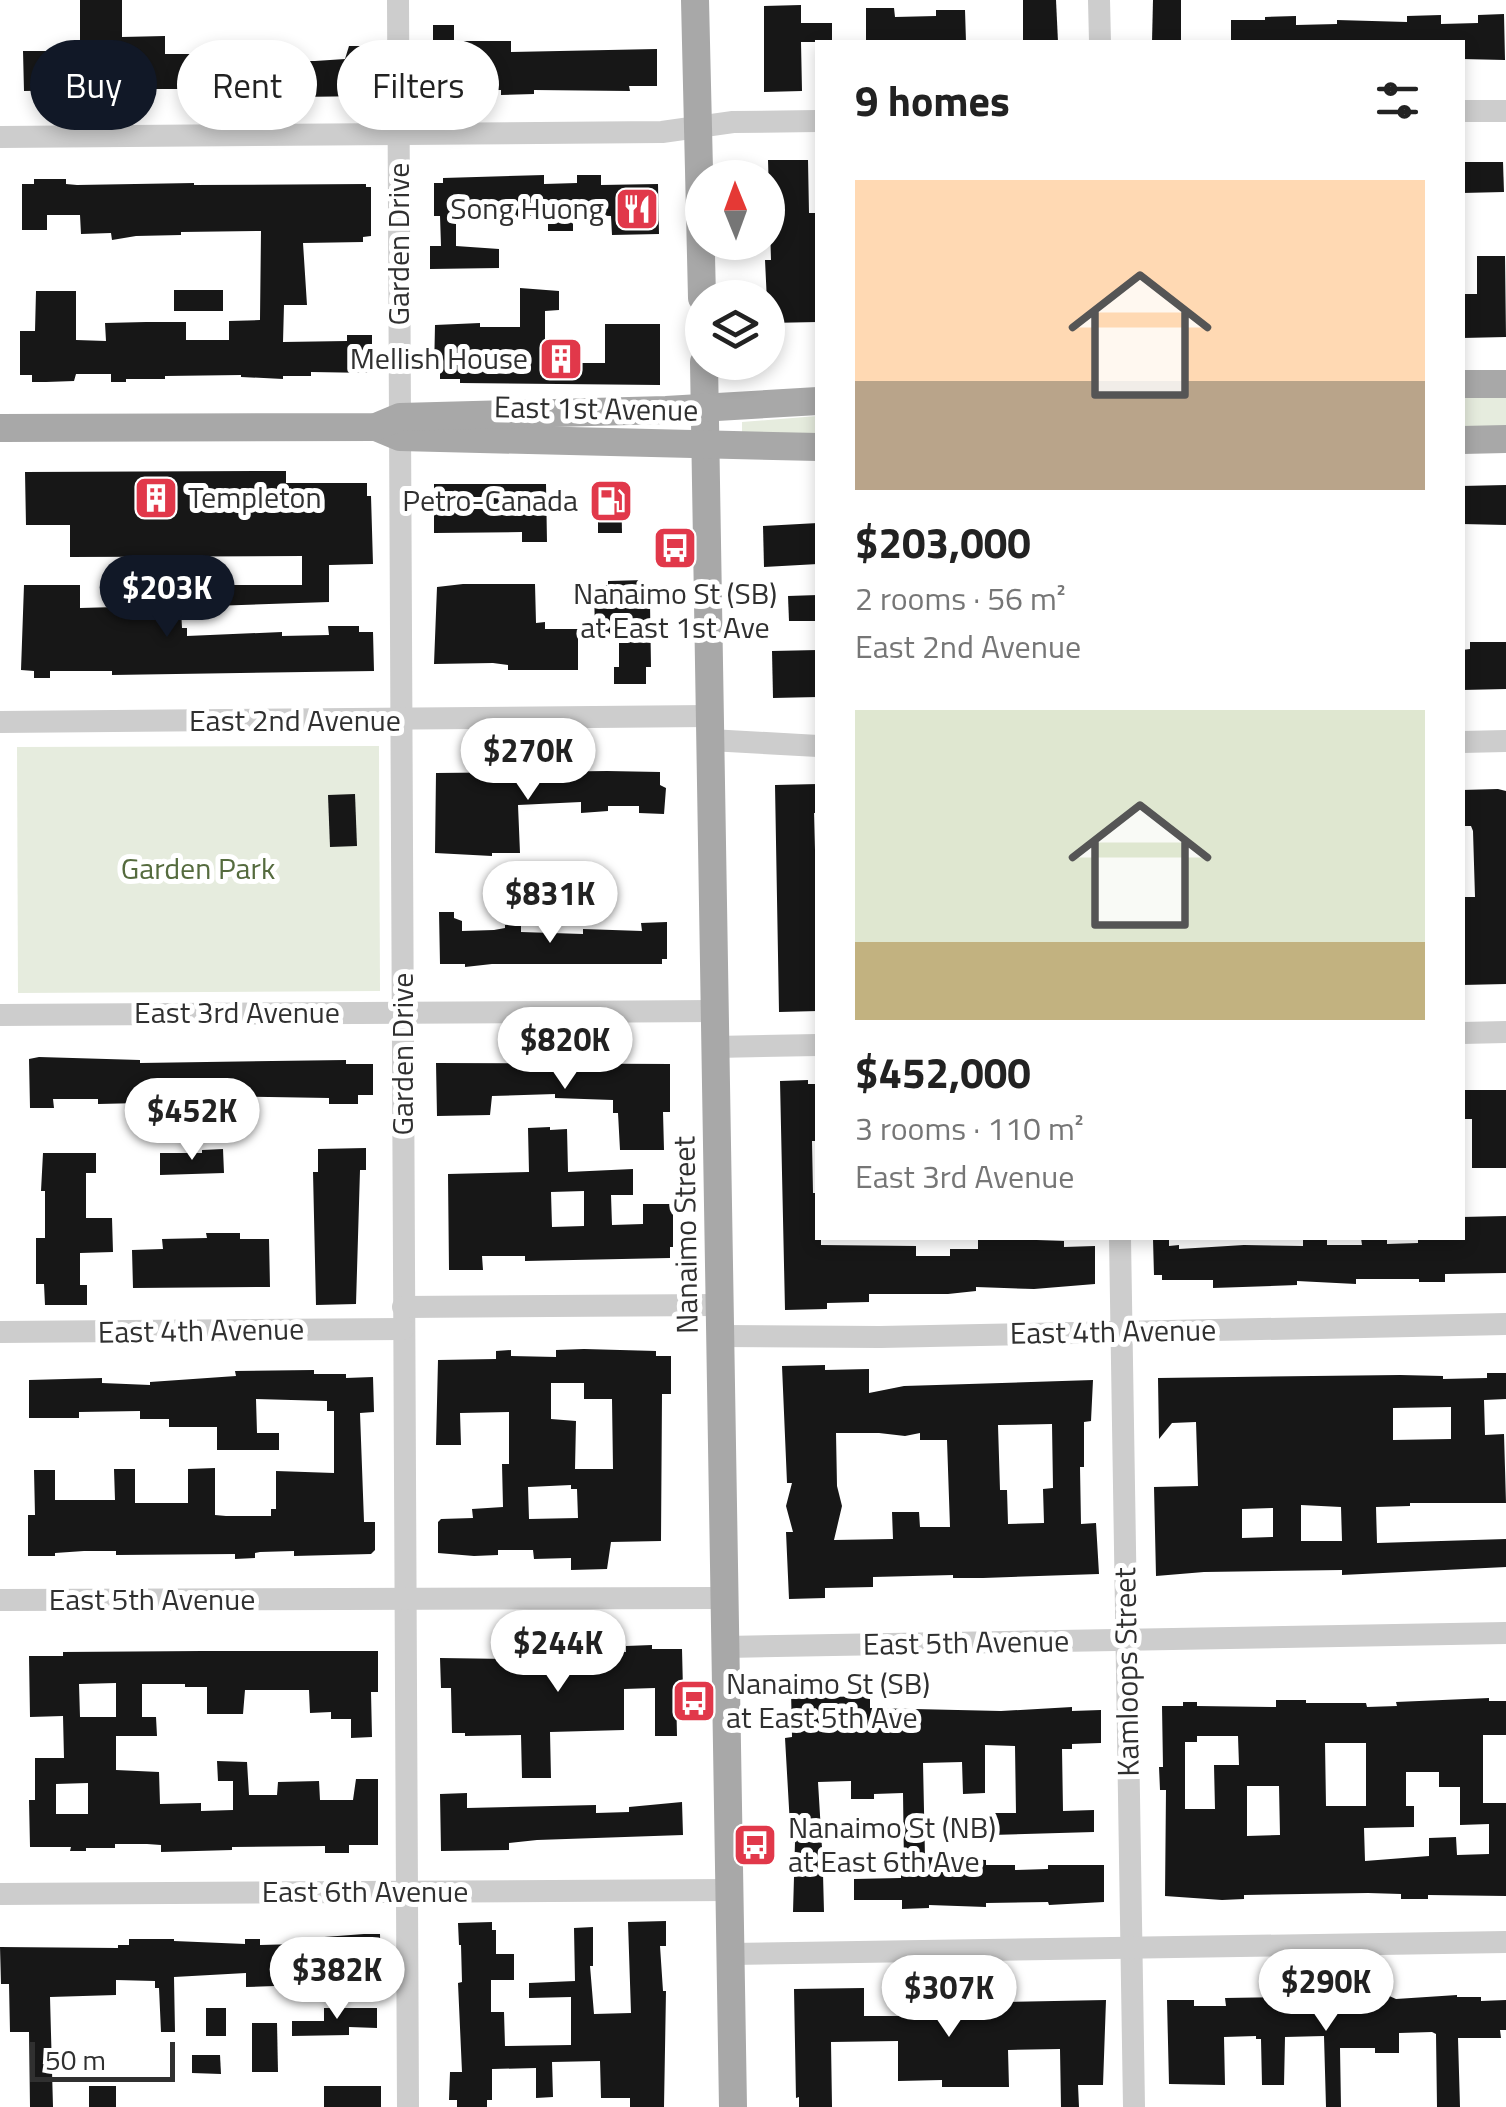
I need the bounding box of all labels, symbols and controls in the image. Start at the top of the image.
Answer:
chip: Buy [30,40,157,130]
chip: Rent [177,40,317,130]
chip: Filters [337,40,499,130]
text: 9 homes [855,68,1010,132]
icon: filters [1370,73,1425,128]
north arrow [685,160,785,260]
map controls [685,160,785,380]
street label: Garden Drive [375,163,421,325]
place label: Song Huong [450,185,604,231]
restaurant icon: Song Huong [614,186,660,232]
icon: home [1050,245,1230,425]
button: layers [685,280,785,380]
place label: Mellish House [350,335,528,381]
building icon: Mellish House [538,336,584,382]
street label: East 1st Avenue [493,383,699,433]
place label: Templeton [188,474,322,520]
building icon: Templeton [133,475,179,521]
place label: Petro-Canada [402,477,578,523]
fuel station icon: Petro-Canada [588,478,634,524]
text: $203,000 [855,510,1031,574]
bus stop icon: Nanaimo St (SB) at East 1st Ave [652,525,698,571]
pin: $203K [97,555,237,640]
text: $203K [122,563,212,611]
place label: Nanaimo St (SB) at East 1st Ave [573,570,777,650]
text: 2 rooms · 56 m² [855,574,1066,622]
text: East 2nd Avenue [855,622,1081,670]
street label: East 2nd Avenue [189,697,401,743]
pin: $270K [458,718,598,803]
text: $270K [483,726,573,774]
icon: home [1050,775,1230,955]
park label: Garden Park [121,845,275,891]
pin: $831K [480,861,620,946]
text: $831K [505,869,595,917]
street label: Garden Drive [379,973,425,1135]
street label: East 3rd Avenue [134,989,340,1035]
pin: $820K [495,1007,635,1092]
text: $820K [520,1015,610,1063]
text: $452,000 [855,1040,1031,1104]
pin: $452K [122,1078,262,1163]
text: $452K [147,1086,237,1134]
text: 3 rooms · 110 m² [855,1104,1084,1152]
street label: Nanaimo Street [660,1135,710,1334]
text: East 3rd Avenue [855,1152,1075,1200]
street label: East 4th Avenue [97,1305,305,1355]
street label: East 4th Avenue [1009,1306,1217,1356]
street label: Kamloops Street [1101,1566,1151,1777]
street label: East 5th Avenue [49,1576,255,1622]
pin: $244K [488,1610,628,1695]
street label: East 5th Avenue [862,1617,1070,1667]
text: $244K [513,1618,603,1666]
place label: Nanaimo St (SB) at East 5th Ave [726,1660,930,1740]
bus stop icon: Nanaimo St (SB) at East 5th Ave [671,1678,717,1724]
place label: Nanaimo St (NB) at East 6th Ave [788,1804,996,1884]
bus stop icon: Nanaimo St (NB) at East 6th Ave [732,1822,778,1868]
street label: East 6th Avenue [262,1868,468,1914]
pin: $382K [267,1937,407,2022]
text: $382K [292,1945,382,1993]
pin: $290K [1256,1949,1396,2034]
pin: $307K [879,1955,1019,2040]
text: $290K [1281,1957,1371,2005]
text: $307K [904,1963,994,2011]
scale bar [30,2037,175,2082]
text: 50 m [45,2038,106,2081]

